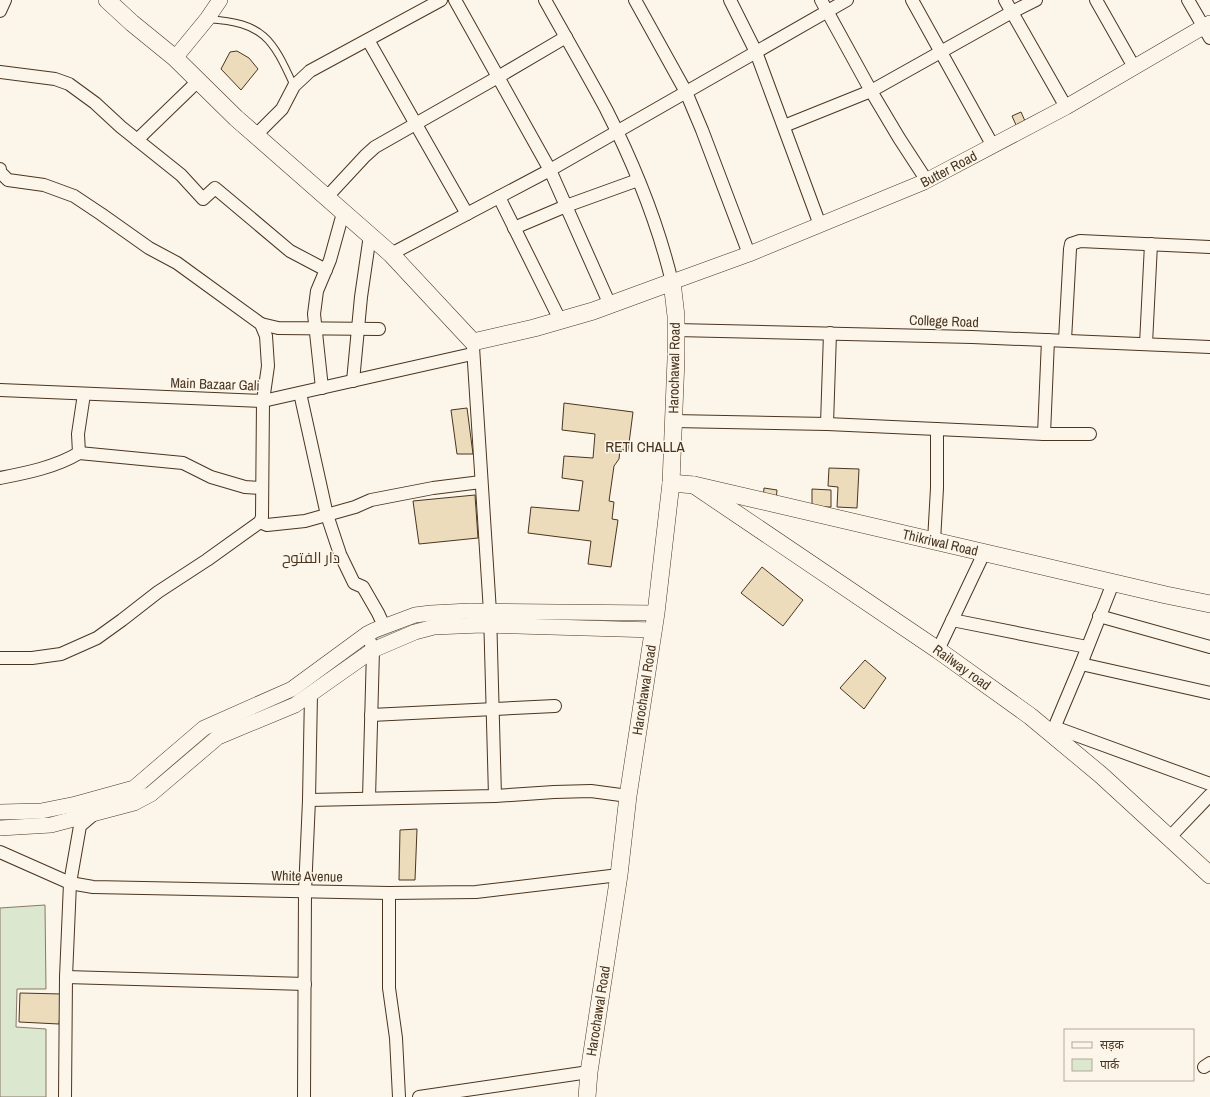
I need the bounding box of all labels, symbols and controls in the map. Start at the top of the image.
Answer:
street label: Butter Road [917,147,980,191]
street label: College Road [909,311,979,331]
street label: Harochawal Road [664,322,684,414]
street label: Main Bazaar Gali [170,373,260,395]
district label: RETI CHALLA [605,436,685,457]
street label: Thikriwal Road [901,525,980,560]
district label: دار الفتوح [282,547,340,569]
street label: Railway road [929,640,994,694]
street label: Harochawal Road [628,644,660,736]
street label: White Avenue [271,866,343,886]
street label: Harochawal Road [582,965,614,1057]
legend [1064,1029,1194,1081]
text: सड़क [1100,1037,1125,1053]
text: पार्क [1100,1057,1120,1073]

